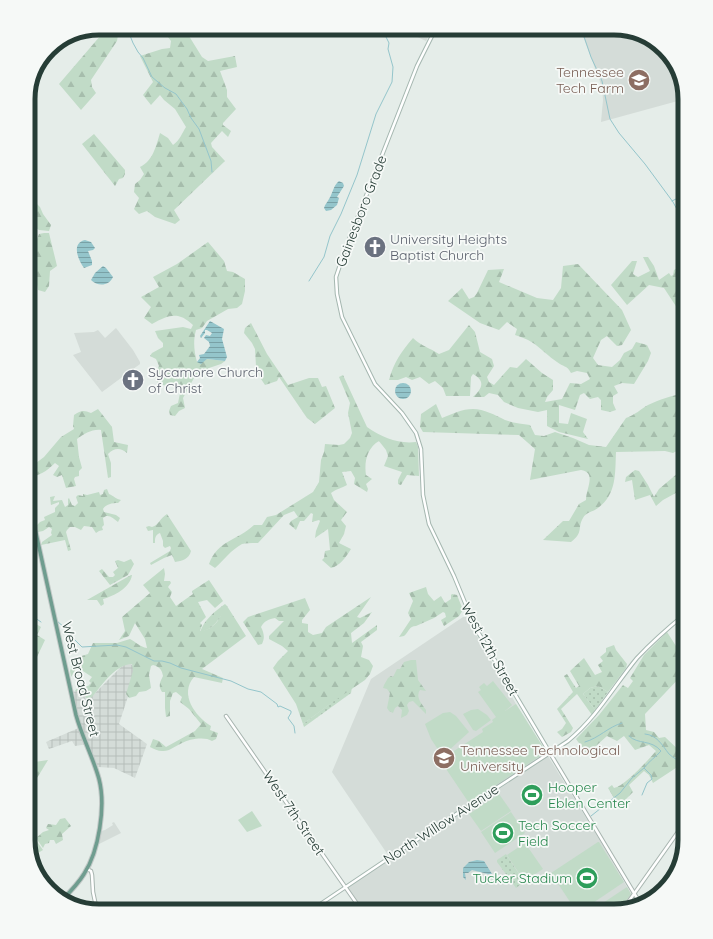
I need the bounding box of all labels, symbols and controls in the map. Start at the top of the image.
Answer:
place label: Tennessee Tech Farm [556,63,624,97]
school or university icon: Tennessee Tech Farm [626,67,652,93]
street label: Gainesboro Grade [331,153,391,269]
place label: University Heights Baptist Church [390,230,507,264]
church icon: University Heights Baptist Church [362,234,388,260]
place label: Sycamore Church of Christ [148,363,263,397]
church icon: Sycamore Church of Christ [120,367,146,393]
street label: West 12th Street [457,599,523,699]
street label: West Broad Street [58,620,104,739]
place label: Tennessee Technological University [460,741,620,775]
school or university icon: Tennessee Technological University [431,745,457,771]
street label: West 7th Street [259,767,329,859]
place label: Hooper Eblen Center [548,778,631,812]
street label: North Willow Avenue [380,780,502,868]
sports icon: Hooper Eblen Center [519,782,545,808]
place label: Tech Soccer Field [518,816,596,850]
sports icon: Tech Soccer Field [490,820,516,846]
sports icon: Tucker Stadium [574,865,600,891]
place label: Tucker Stadium [472,869,572,887]

